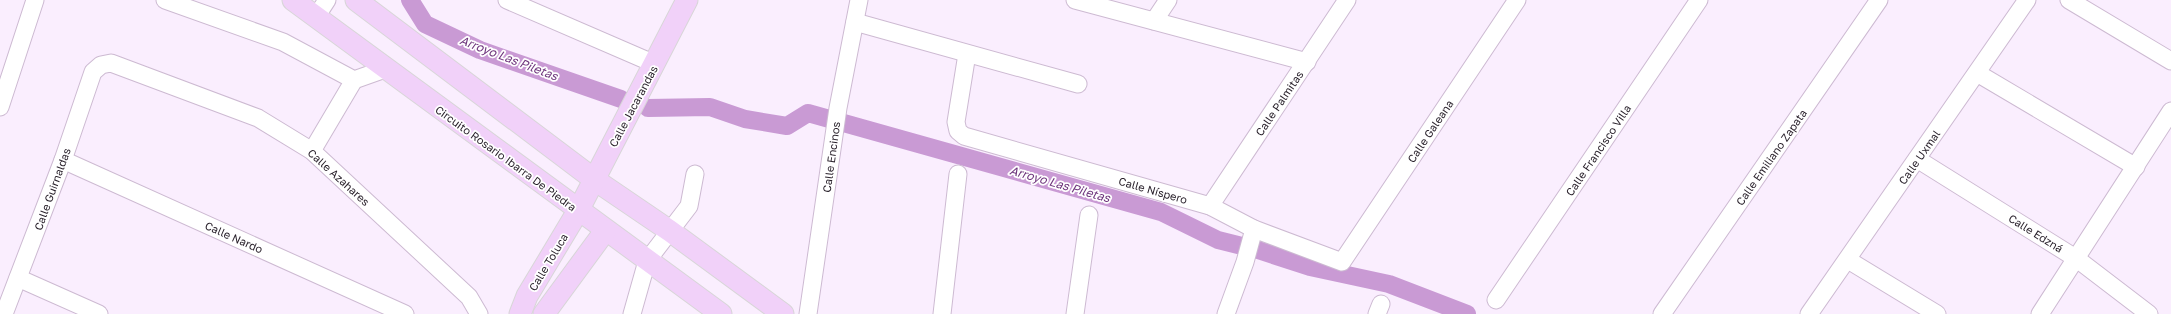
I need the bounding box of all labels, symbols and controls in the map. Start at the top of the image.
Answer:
water label: Arroyo Las Piletas [458,32,561,84]
street label: Calle Jacarandas [606,63,660,149]
street label: Calle Palmitas [1252,68,1306,138]
street label: Calle Galeana [1404,97,1456,165]
street label: Circuito Rosario Ibarra De Piedra [433,102,579,214]
street label: Calle Francisco Villa [1563,102,1633,198]
street label: Calle Emiliano Zapata [1733,106,1809,208]
street label: Calle Encinos [820,121,842,193]
street label: Calle Uxmal [1896,127,1943,187]
street label: Calle Guirnaldas [31,146,73,232]
street label: Calle Azahares [306,146,373,208]
water label: Arroyo Las Piletas [1008,162,1113,206]
street label: Calle Níspero [1117,174,1189,206]
street label: Calle Edzná [2006,211,2066,255]
street label: Calle Nardo [203,218,265,256]
street label: Calle Toluca [526,231,570,293]

